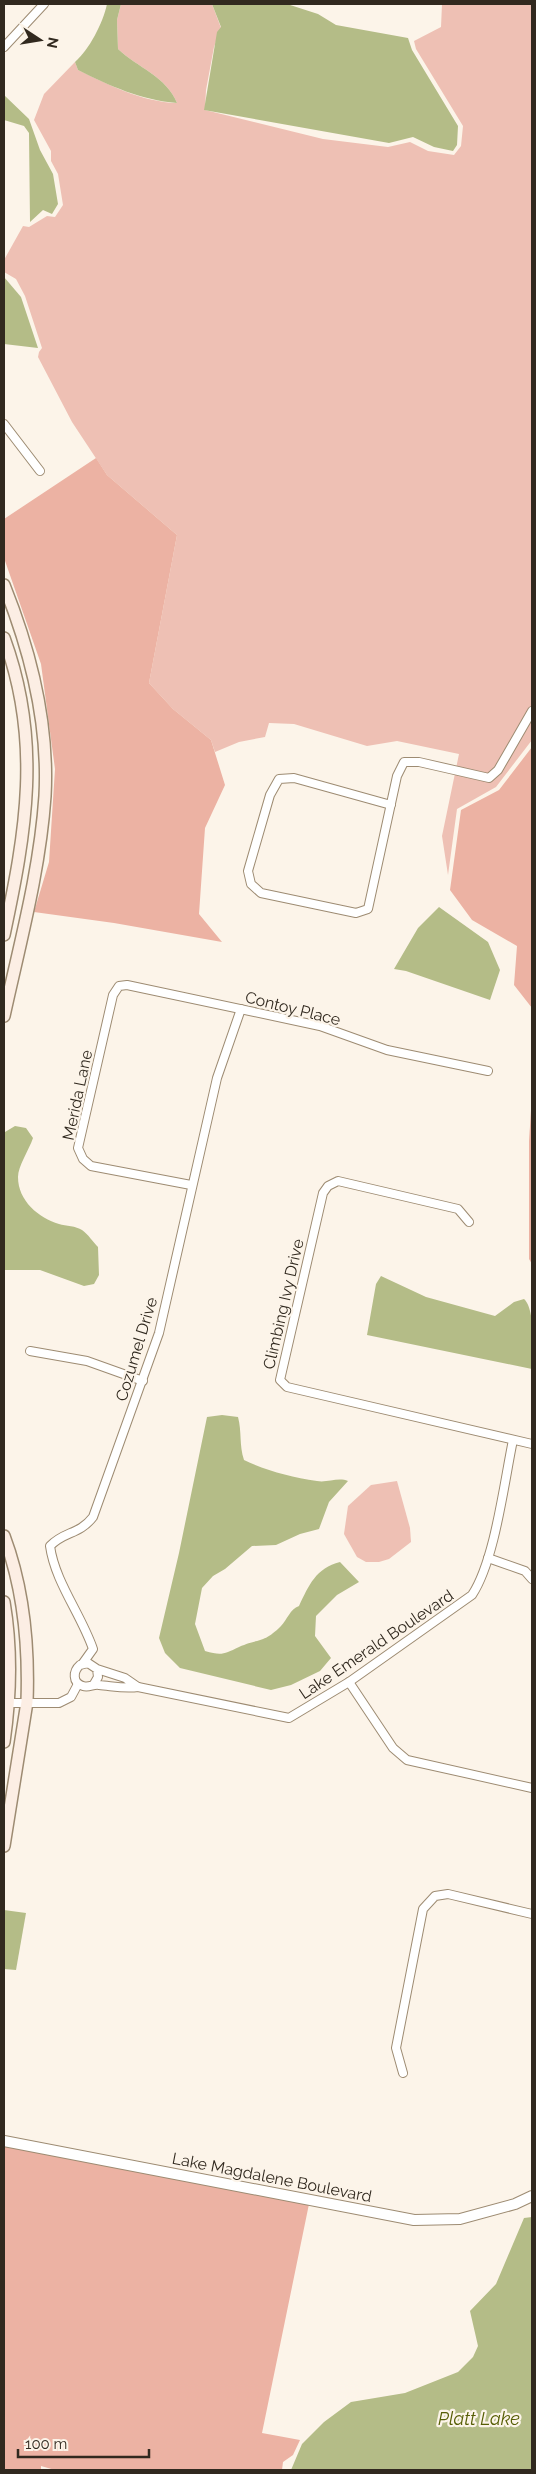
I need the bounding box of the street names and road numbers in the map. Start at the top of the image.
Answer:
street label: Contoy Place [243,987,343,1030]
street label: Merida Lane [59,1048,96,1142]
street label: Climbing Ivy Drive [259,1237,308,1371]
street label: Cozumel Drive [112,1295,161,1404]
street label: Lake Emerald Boulevard [296,1586,457,1703]
street label: Lake Magdalene Boulevard [170,2149,373,2206]

